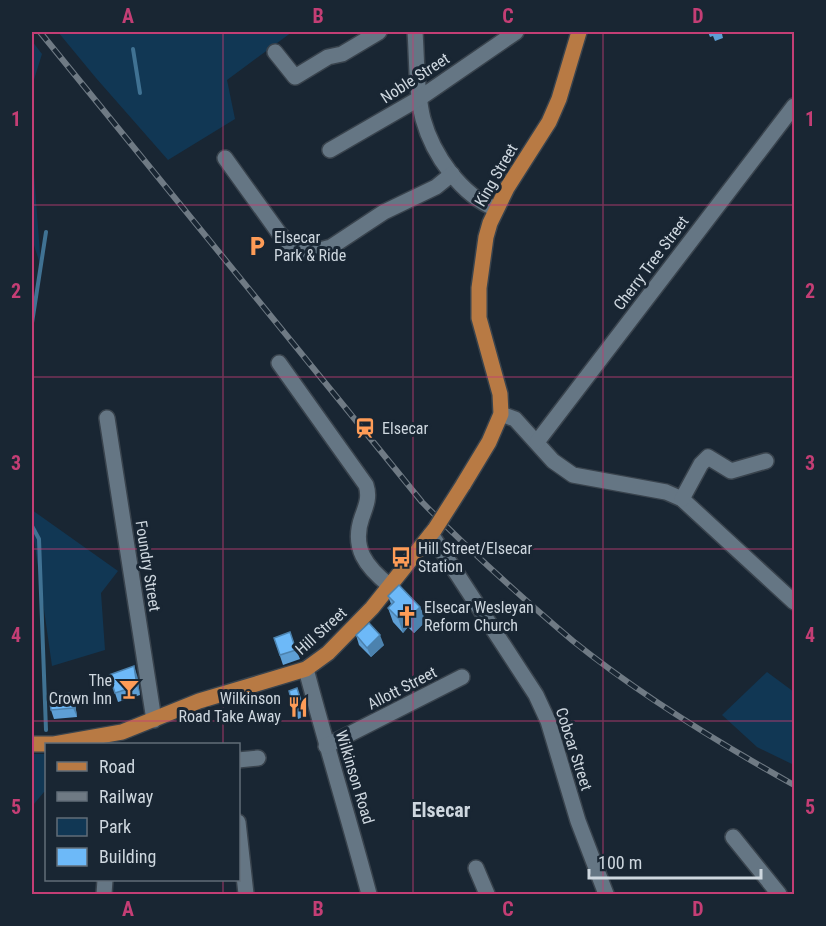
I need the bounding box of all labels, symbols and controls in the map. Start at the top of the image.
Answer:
text: A [122,4,134,28]
text: B [312,4,324,28]
text: C [502,4,514,28]
text: D [692,4,704,28]
street label: Noble Street [377,49,453,107]
text: 1 [11,107,21,131]
text: 1 [805,107,815,131]
street label: King Street [470,140,522,210]
street label: Cherry Tree Street [609,212,693,314]
place label: Elsecar Park & Ride [274,228,346,265]
parking icon: Elsecar Park & Ride [245,234,269,258]
text: 2 [11,279,21,303]
text: 2 [805,279,815,303]
station icon: Elsecar [353,416,377,440]
place label: Elsecar [382,419,428,438]
text: 3 [11,451,21,475]
text: 3 [805,451,815,475]
street label: Foundry Street [131,519,165,613]
place label: Hill Street/Elsecar Station [418,539,533,576]
bus stop icon: Hill Street/Elsecar Station [389,545,413,569]
place label: Elsecar Wesleyan Reform Church [424,598,534,635]
street label: Hill Street [292,603,351,659]
church icon: Elsecar Wesleyan Reform Church [395,604,419,628]
text: 4 [11,623,21,647]
text: 4 [805,623,815,647]
street label: Allott Street [364,662,440,714]
place label: The Crown Inn [49,671,112,708]
bar icon: The Crown Inn [117,677,141,701]
place label: Wilkinson Road Take Away [179,689,281,726]
restaurant icon: Wilkinson Road Take Away [286,695,310,719]
street label: Cobcar Street [552,705,596,793]
street label: Wilkinson Road [332,728,378,826]
legend [45,743,240,881]
text: Road [99,756,135,777]
text: Railway [99,786,154,807]
text: 5 [11,795,21,819]
text: 5 [805,795,815,819]
district label: Elsecar [412,798,471,822]
text: Park [99,816,131,837]
scale bar [589,842,762,880]
text: Building [99,846,156,867]
text: 100 m [598,852,642,873]
text: A [122,897,134,921]
text: B [312,897,324,921]
text: C [502,897,514,921]
text: D [692,897,704,921]

